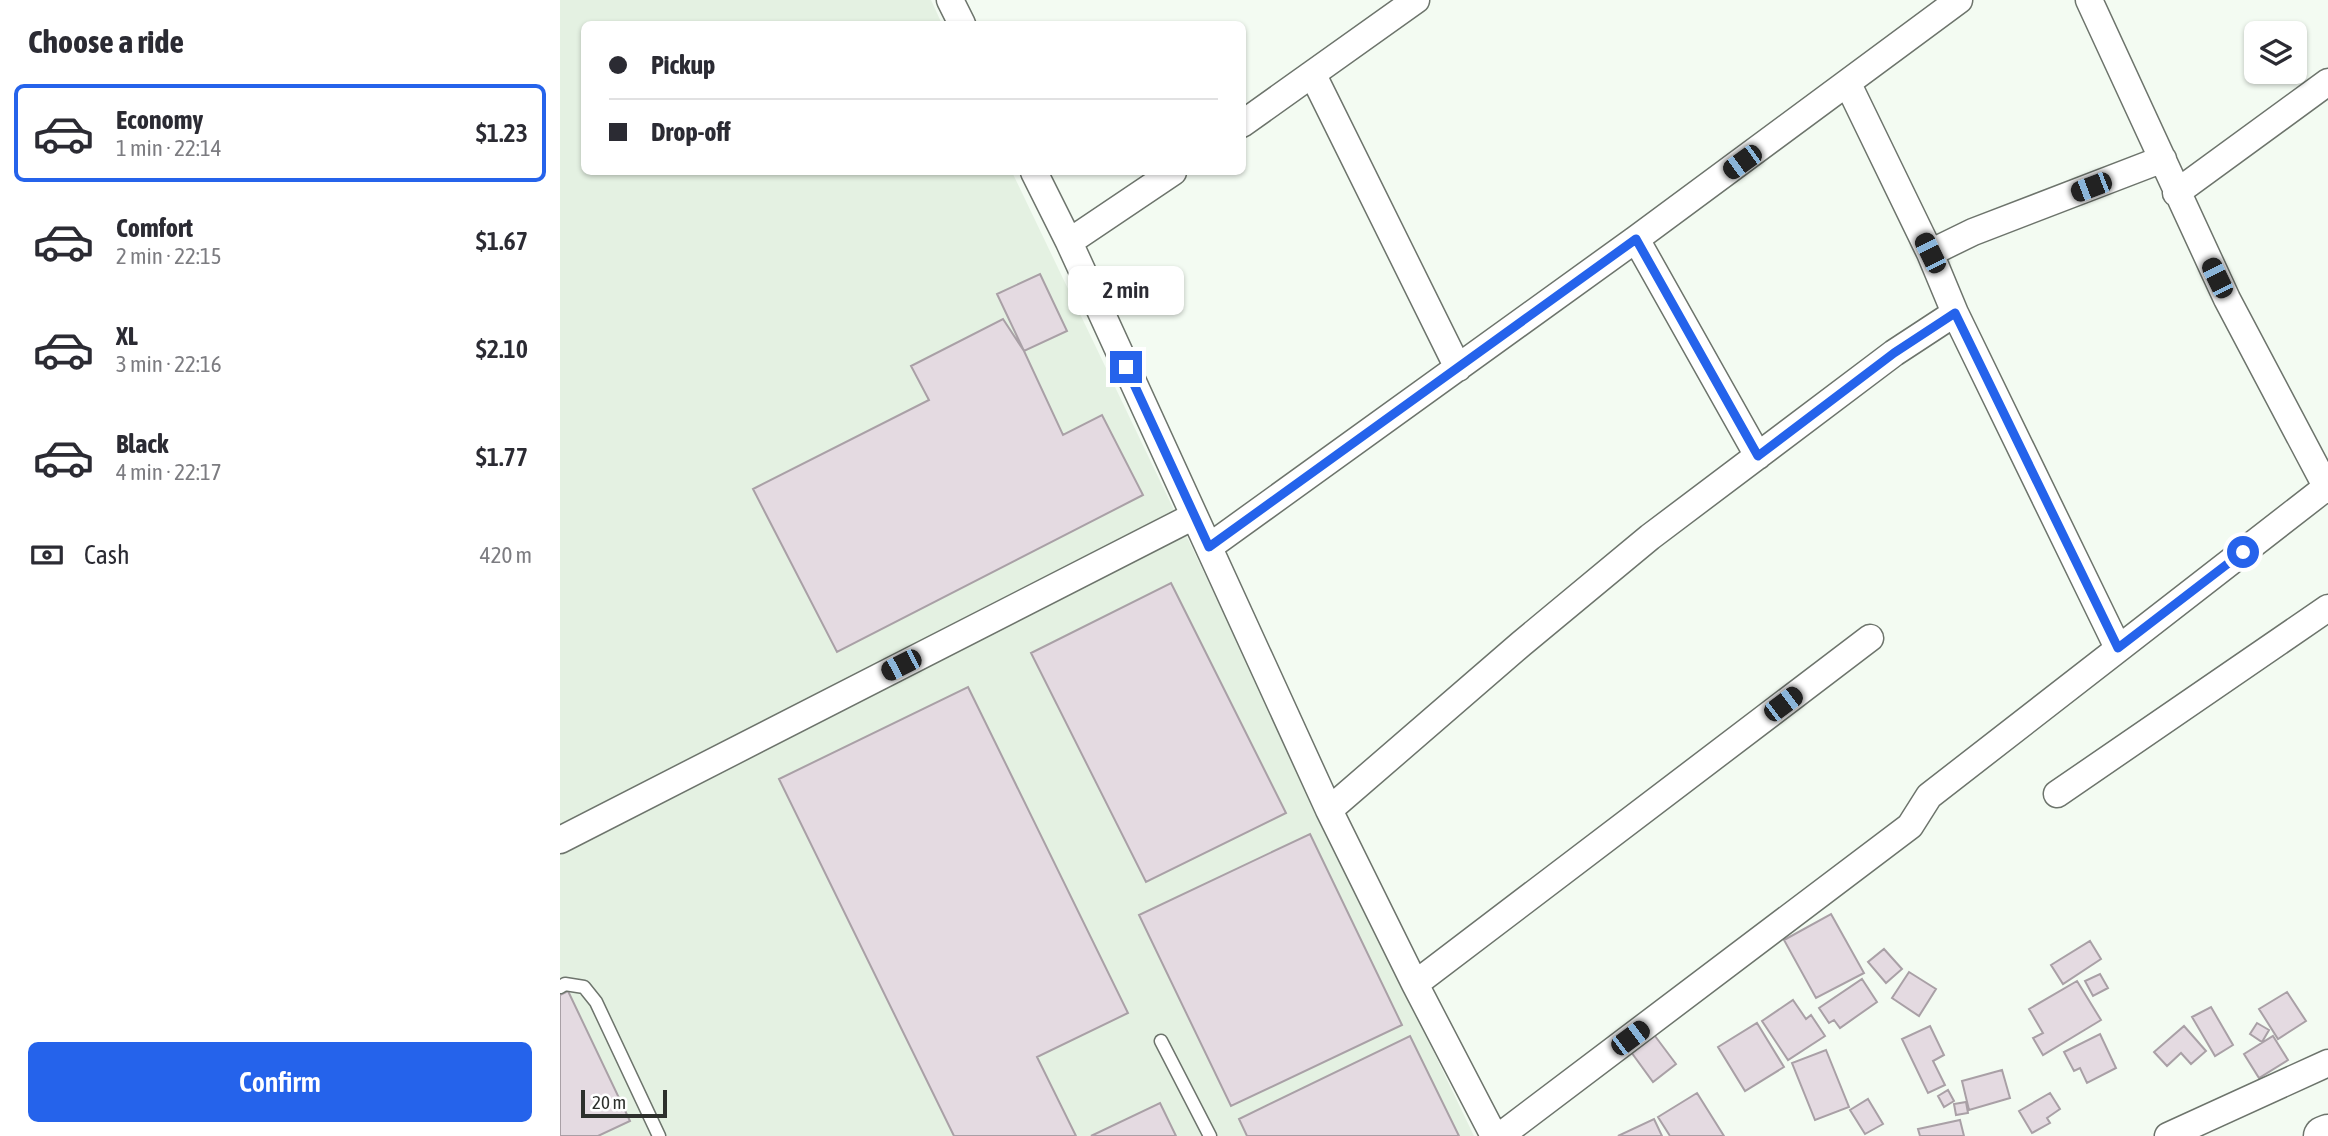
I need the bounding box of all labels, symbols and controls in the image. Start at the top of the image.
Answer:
map controls [2244,21,2307,84]
button: layers [2244,21,2307,84]
text: Choose a ride [28,23,184,60]
text: Pickup [651,50,715,80]
icon: car [32,102,95,165]
text: Economy [116,105,203,135]
text: Drop-off [651,117,731,147]
text: $1.23 [476,118,528,148]
text: 1 min · 22:14 [116,135,222,161]
car [1719,141,1766,183]
car [2068,170,2115,204]
icon: car [32,210,95,273]
text: Comfort [116,213,193,243]
text: $1.67 [476,226,528,256]
car [1912,230,1949,276]
text: 2 min · 22:15 [116,243,222,269]
car [2199,255,2236,301]
callout: 2 min [1068,266,1184,314]
text: 2 min [1103,277,1149,303]
icon: car [32,318,95,381]
text: XL [116,321,138,351]
text: $2.10 [476,334,528,364]
text: 3 min · 22:16 [116,351,222,377]
route end [1110,351,1142,383]
icon: car [32,426,95,489]
text: Black [116,429,168,459]
text: $1.77 [476,442,528,472]
text: 4 min · 22:17 [116,459,222,485]
icon: cash [28,536,66,574]
route start [2227,536,2259,568]
text: Cash [84,540,130,570]
text: 420 m [480,542,532,568]
car [878,646,925,684]
car [1760,683,1807,725]
car [1607,1017,1654,1059]
button: Confirm [28,1042,532,1122]
scale bar [581,1087,667,1119]
text: 20 m [592,1091,626,1113]

